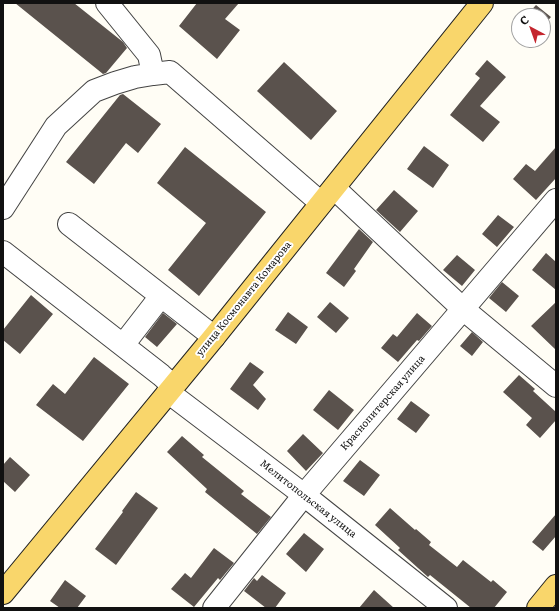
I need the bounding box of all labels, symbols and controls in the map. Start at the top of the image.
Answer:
north arrow [511,8,551,48]
text: С [516,11,532,28]
street label: улица Космонавта Комарова [194,239,294,359]
street label: Краснопитерская улица [338,353,428,453]
street label: Мелитопольская улица [257,458,359,540]

